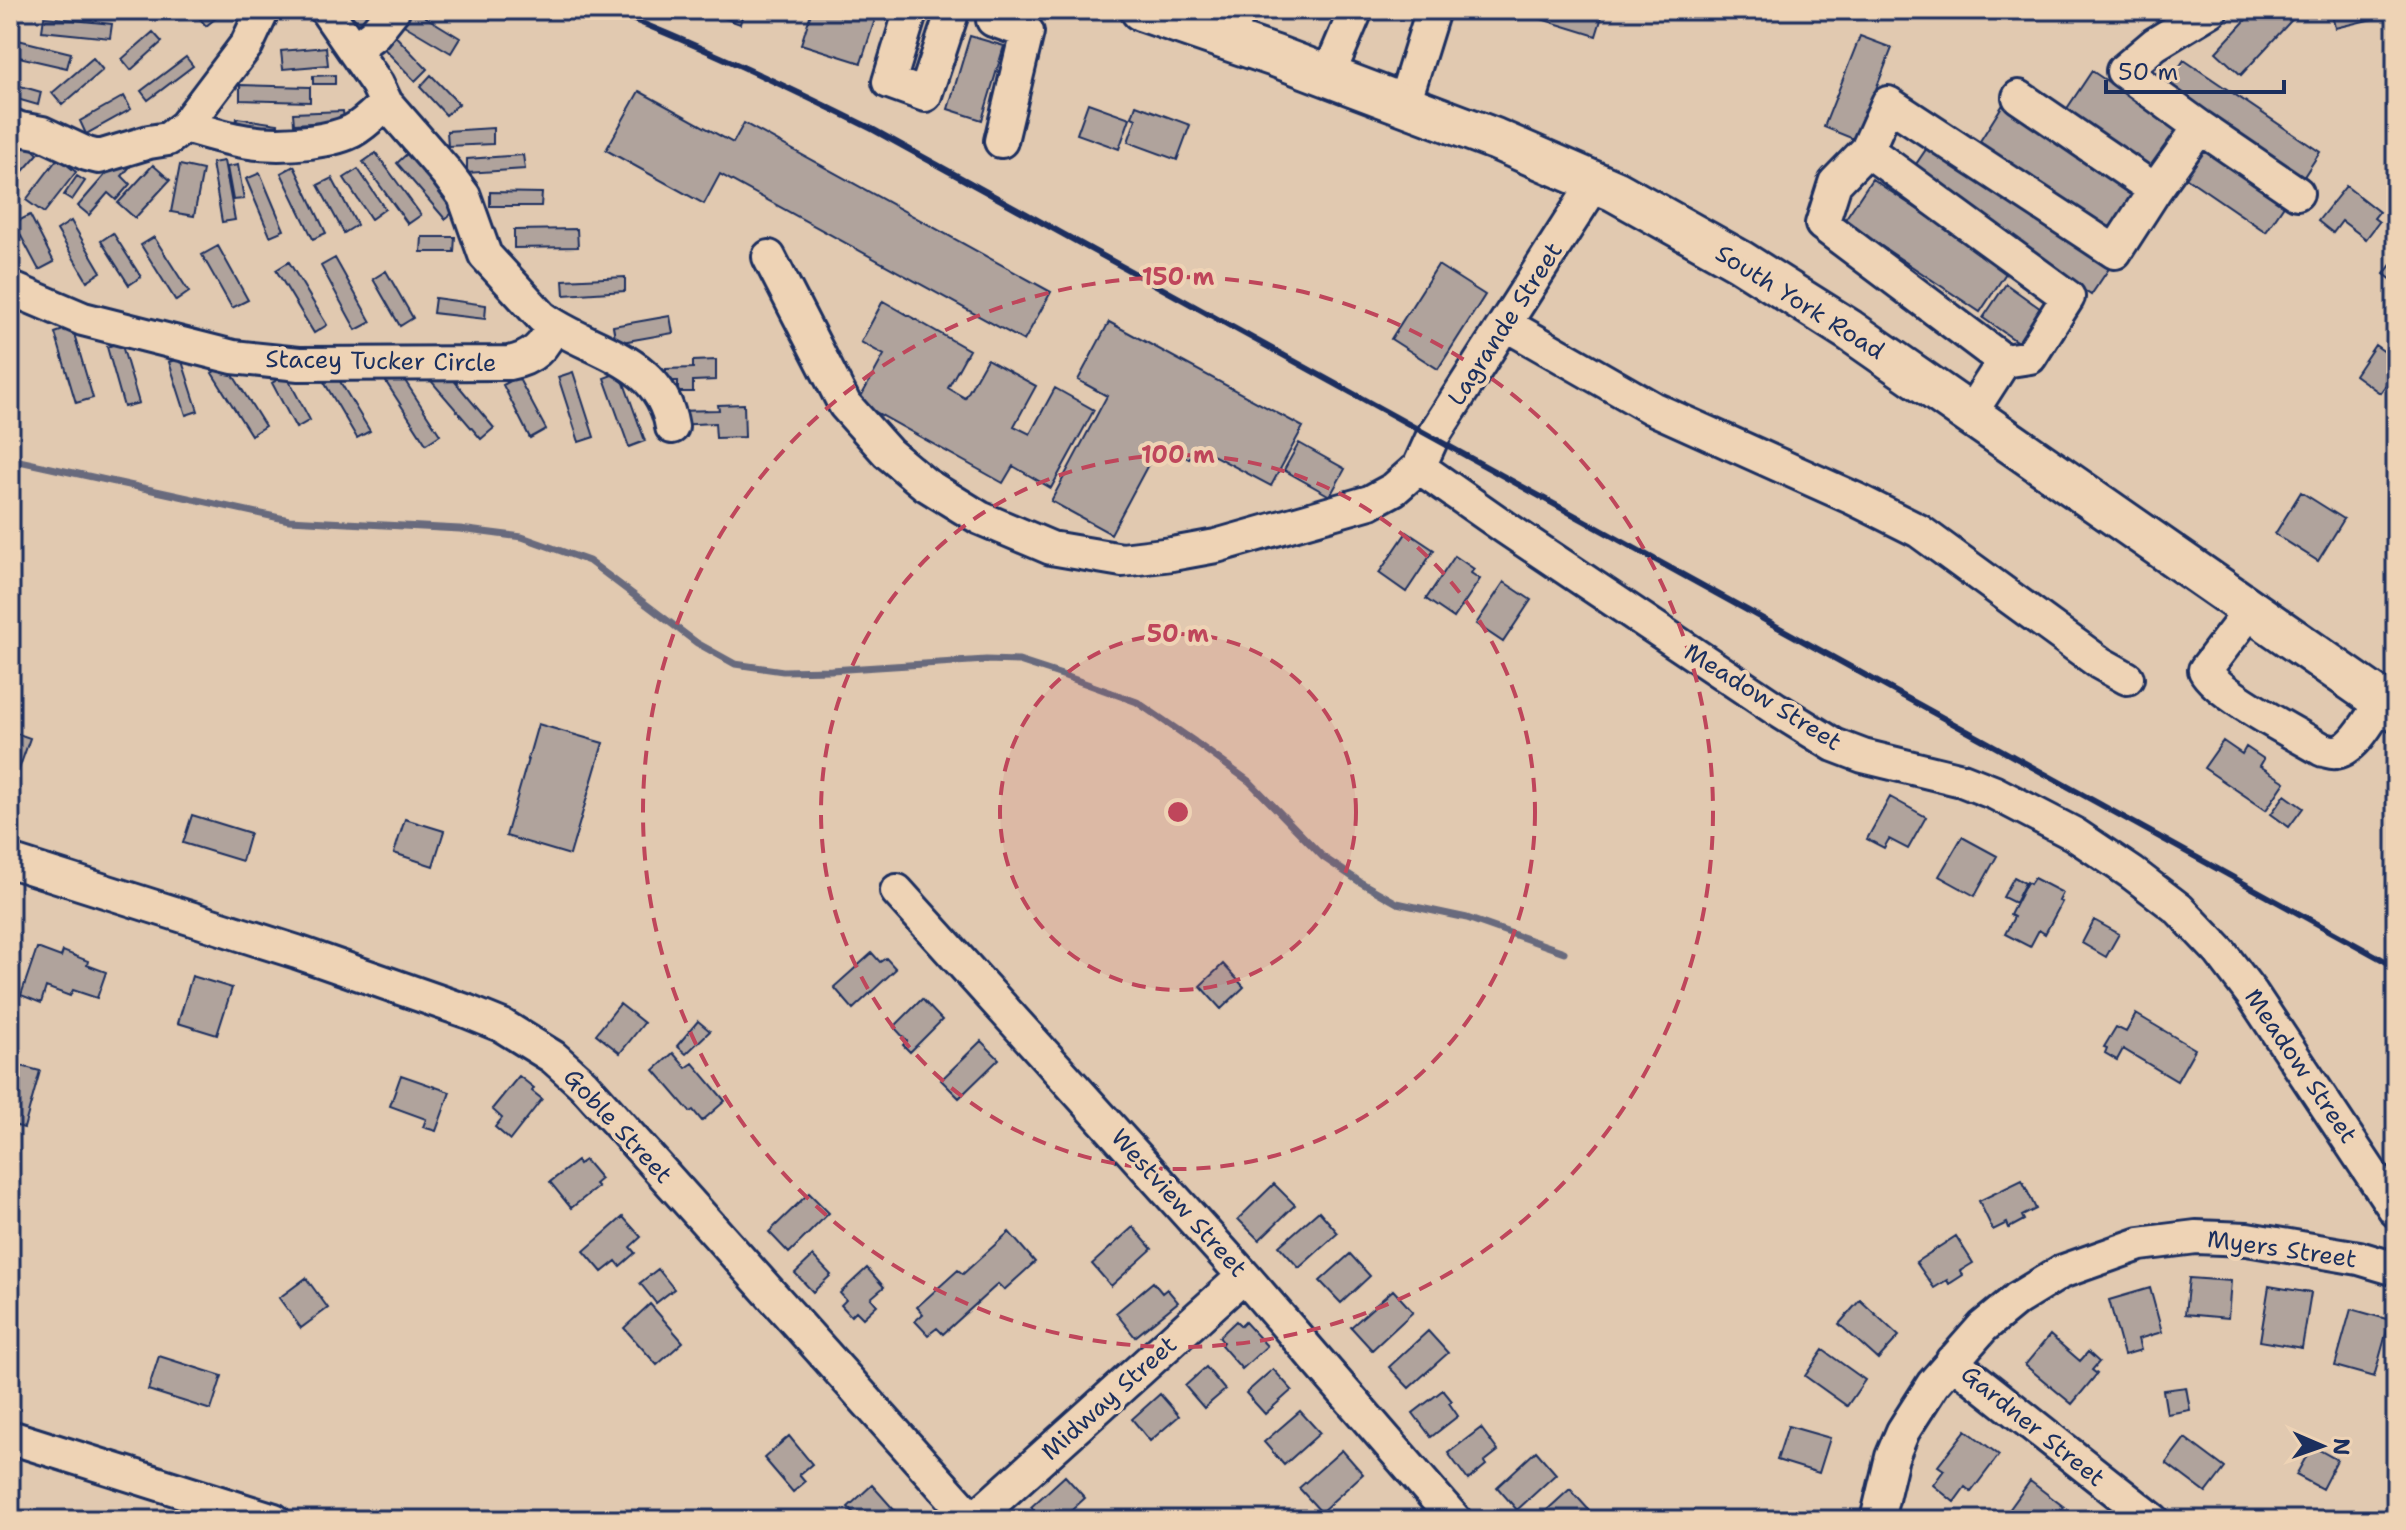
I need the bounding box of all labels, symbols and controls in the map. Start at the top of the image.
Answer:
scale bar [2106,44,2284,94]
text: 50 m [2118,56,2178,88]
street label: Lagrande Street [1440,236,1570,412]
street label: South York Road [1709,237,1891,367]
text: 150 m [1142,261,1214,293]
street label: Stacey Tucker Circle [265,343,497,379]
text: 100 m [1141,439,1215,471]
text: 50 m [1147,618,1209,650]
street label: Meadow Street [1678,636,1848,758]
centre of rings [1164,798,1192,826]
street label: Meadow Street [2237,983,2365,1149]
street label: Goble Street [557,1062,679,1190]
street label: Westview Street [1104,1122,1254,1284]
street label: Myers Street [2205,1223,2359,1275]
street label: Midway Street [1034,1329,1184,1467]
street label: Gardner Street [1955,1358,2111,1494]
north arrow [2282,1406,2362,1486]
text: N [2327,1437,2356,1456]

